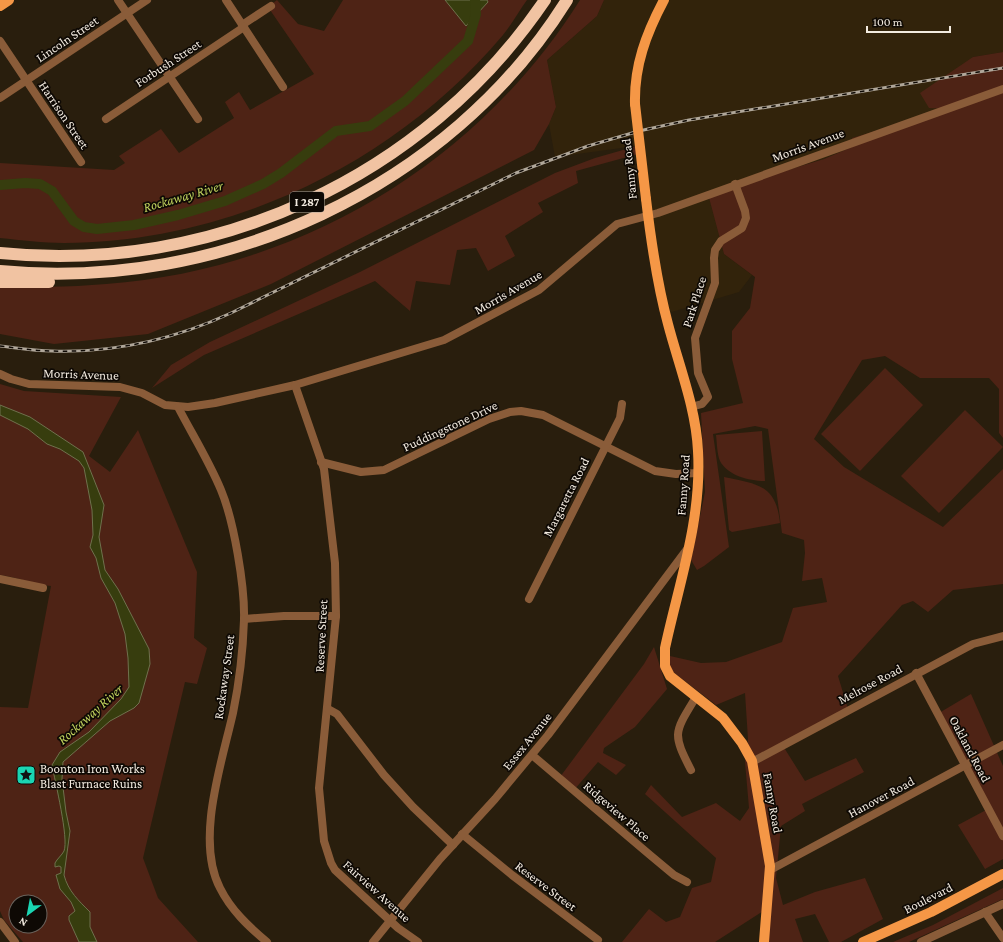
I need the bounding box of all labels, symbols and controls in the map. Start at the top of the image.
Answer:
scale bar [867,8,950,34]
street label: Lincoln Street [33,12,102,65]
text: 100 m [873,15,903,29]
street label: Forbush Street [132,36,204,90]
street label: Harrison Street [36,78,93,152]
street label: Morris Avenue [770,125,846,165]
street label: Fanny Road [618,138,640,200]
water label: Rockaway River [141,177,226,215]
road number: I 287 [290,192,324,212]
street label: Morris Avenue [471,266,545,317]
street label: Park Place [679,274,709,329]
street label: Morris Avenue [43,365,119,383]
street label: Puddingstone Drive [400,397,500,455]
street label: Fanny Road [673,454,693,516]
street label: Margaretta Road [540,455,592,539]
street label: Reserve Street [312,599,330,673]
street label: Rockaway Street [211,633,237,720]
street label: Melrose Road [835,661,905,707]
water label: Rockaway River [54,680,127,748]
street label: Essex Avenue [499,709,555,773]
street label: Oakland Road [946,713,994,785]
place label: Boonton Iron Works Blast Furnace Ruins [40,761,145,791]
place icon: Boonton Iron Works Blast Furnace Ruins [15,764,37,786]
street label: Fanny Road [760,772,786,834]
street label: Hanover Road [845,773,917,821]
street label: Ridgeview Place [581,778,654,844]
street label: Fairview Avenue [340,857,414,925]
street label: Reserve Street [512,858,580,914]
street label: Boulevard [901,879,955,917]
north arrow [8,894,48,934]
text: N [16,915,29,930]

